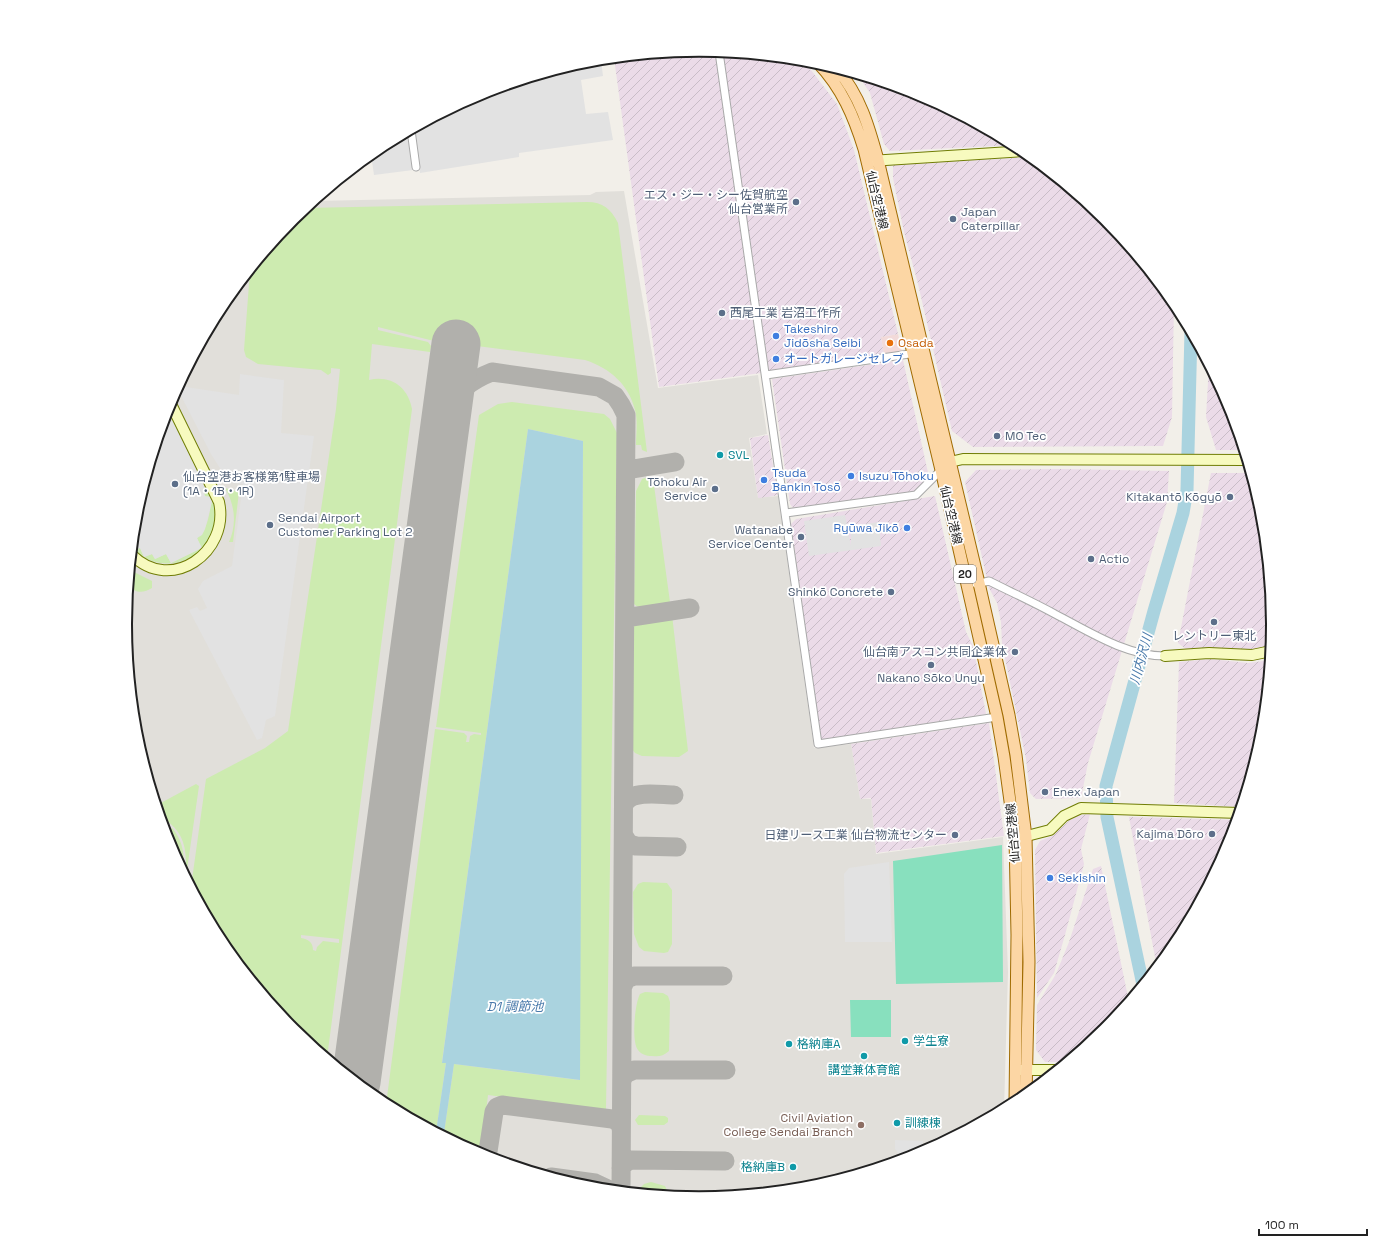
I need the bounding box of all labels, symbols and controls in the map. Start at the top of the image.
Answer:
street label: 仙台空港線 [862,169,892,231]
place label: エス・ジー・シー佐賀航空 仙台営業所 [644,187,788,217]
marker: エス・ジー・シー佐賀航空 仙台営業所 [791,197,801,207]
place label: Japan Caterpillar [961,204,1021,234]
marker: Japan Caterpillar [948,214,958,224]
place label: 西尾工業 岩沼工作所 [730,305,841,321]
marker: 西尾工業 岩沼工作所 [717,308,727,318]
place label: Takeshiro Jidōsha Seibi [784,321,861,351]
marker: Takeshiro Jidōsha Seibi [771,331,781,341]
place label: Osada [898,335,934,351]
marker: Osada [885,338,895,348]
place label: オートガレージセレブ [784,351,904,367]
marker: オートガレージセレブ [771,354,781,364]
place label: MO Tec [1005,428,1046,444]
marker: MO Tec [992,431,1002,441]
place label: SVL [728,447,750,463]
marker: SVL [715,450,725,460]
place label: Tsuda Bankin Tosō [772,465,841,495]
place label: Isuzu Tōhoku [859,468,934,484]
place label: 仙台空港お客様第1駐車場 (1A・1B・1R) [183,469,320,499]
marker: Isuzu Tōhoku [846,471,856,481]
place label: Tōhoku Air Service [647,474,707,504]
marker: Tsuda Bankin Tosō [759,475,769,485]
marker: 仙台空港お客様第1駐車場 (1A・1B・1R) [170,479,180,489]
marker: Tōhoku Air Service [710,484,720,494]
street label: 仙台空港線 [936,484,966,546]
place label: Kitakantō Kōgyō [1126,489,1222,505]
marker: Kitakantō Kōgyō [1225,492,1235,502]
place label: Sendai Airport Customer Parking Lot 2 [278,510,413,540]
marker: Sendai Airport Customer Parking Lot 2 [265,520,275,530]
place label: Ryūwa Jikō [834,520,899,536]
place label: Watanabe Service Center [708,522,793,552]
marker: Ryūwa Jikō [902,523,912,533]
marker: Watanabe Service Center [796,532,806,542]
place label: Actio [1099,551,1129,567]
marker: Actio [1086,554,1096,564]
road number: 20 [954,565,976,583]
place label: Shinkō Concrete [788,584,883,600]
marker: Shinkō Concrete [886,587,896,597]
marker: レントリー東北 [1209,617,1219,627]
place label: レントリー東北 [1172,628,1256,644]
water label: 川内沢川 [1126,630,1156,686]
place label: 仙台南アスコン共同企業体 [863,644,1007,660]
marker: 仙台南アスコン共同企業体 [1010,647,1020,657]
marker: Nakano Sōko Unyu [926,660,936,670]
place label: Nakano Sōko Unyu [877,670,985,686]
place label: Enex Japan [1053,784,1120,800]
marker: Enex Japan [1040,787,1050,797]
street label: 仙台空港線 [1002,802,1024,864]
place label: Kajima Dōro [1136,826,1204,842]
place label: 日建リース工業 仙台物流センター [765,827,947,843]
marker: Kajima Dōro [1207,829,1217,839]
marker: 日建リース工業 仙台物流センター [950,830,960,840]
place label: Sekishin [1058,870,1106,886]
marker: Sekishin [1045,873,1055,883]
water label: D1 調節池 [487,998,545,1015]
place label: 学生寮 [913,1033,949,1049]
place label: 格納庫A [797,1036,841,1052]
marker: 学生寮 [900,1036,910,1046]
marker: 格納庫A [784,1039,794,1049]
marker: 講堂兼体育館 [859,1051,869,1061]
place label: 講堂兼体育館 [828,1062,900,1078]
place label: Civil Aviation College Sendai Branch [724,1110,853,1140]
place label: 訓練棟 [905,1115,941,1131]
marker: 訓練棟 [892,1118,902,1128]
marker: Civil Aviation College Sendai Branch [856,1120,866,1130]
place label: 格納庫B [741,1159,785,1175]
marker: 格納庫B [788,1162,798,1172]
scale bar [1259,1211,1367,1237]
text: 100 m [1265,1217,1299,1233]

